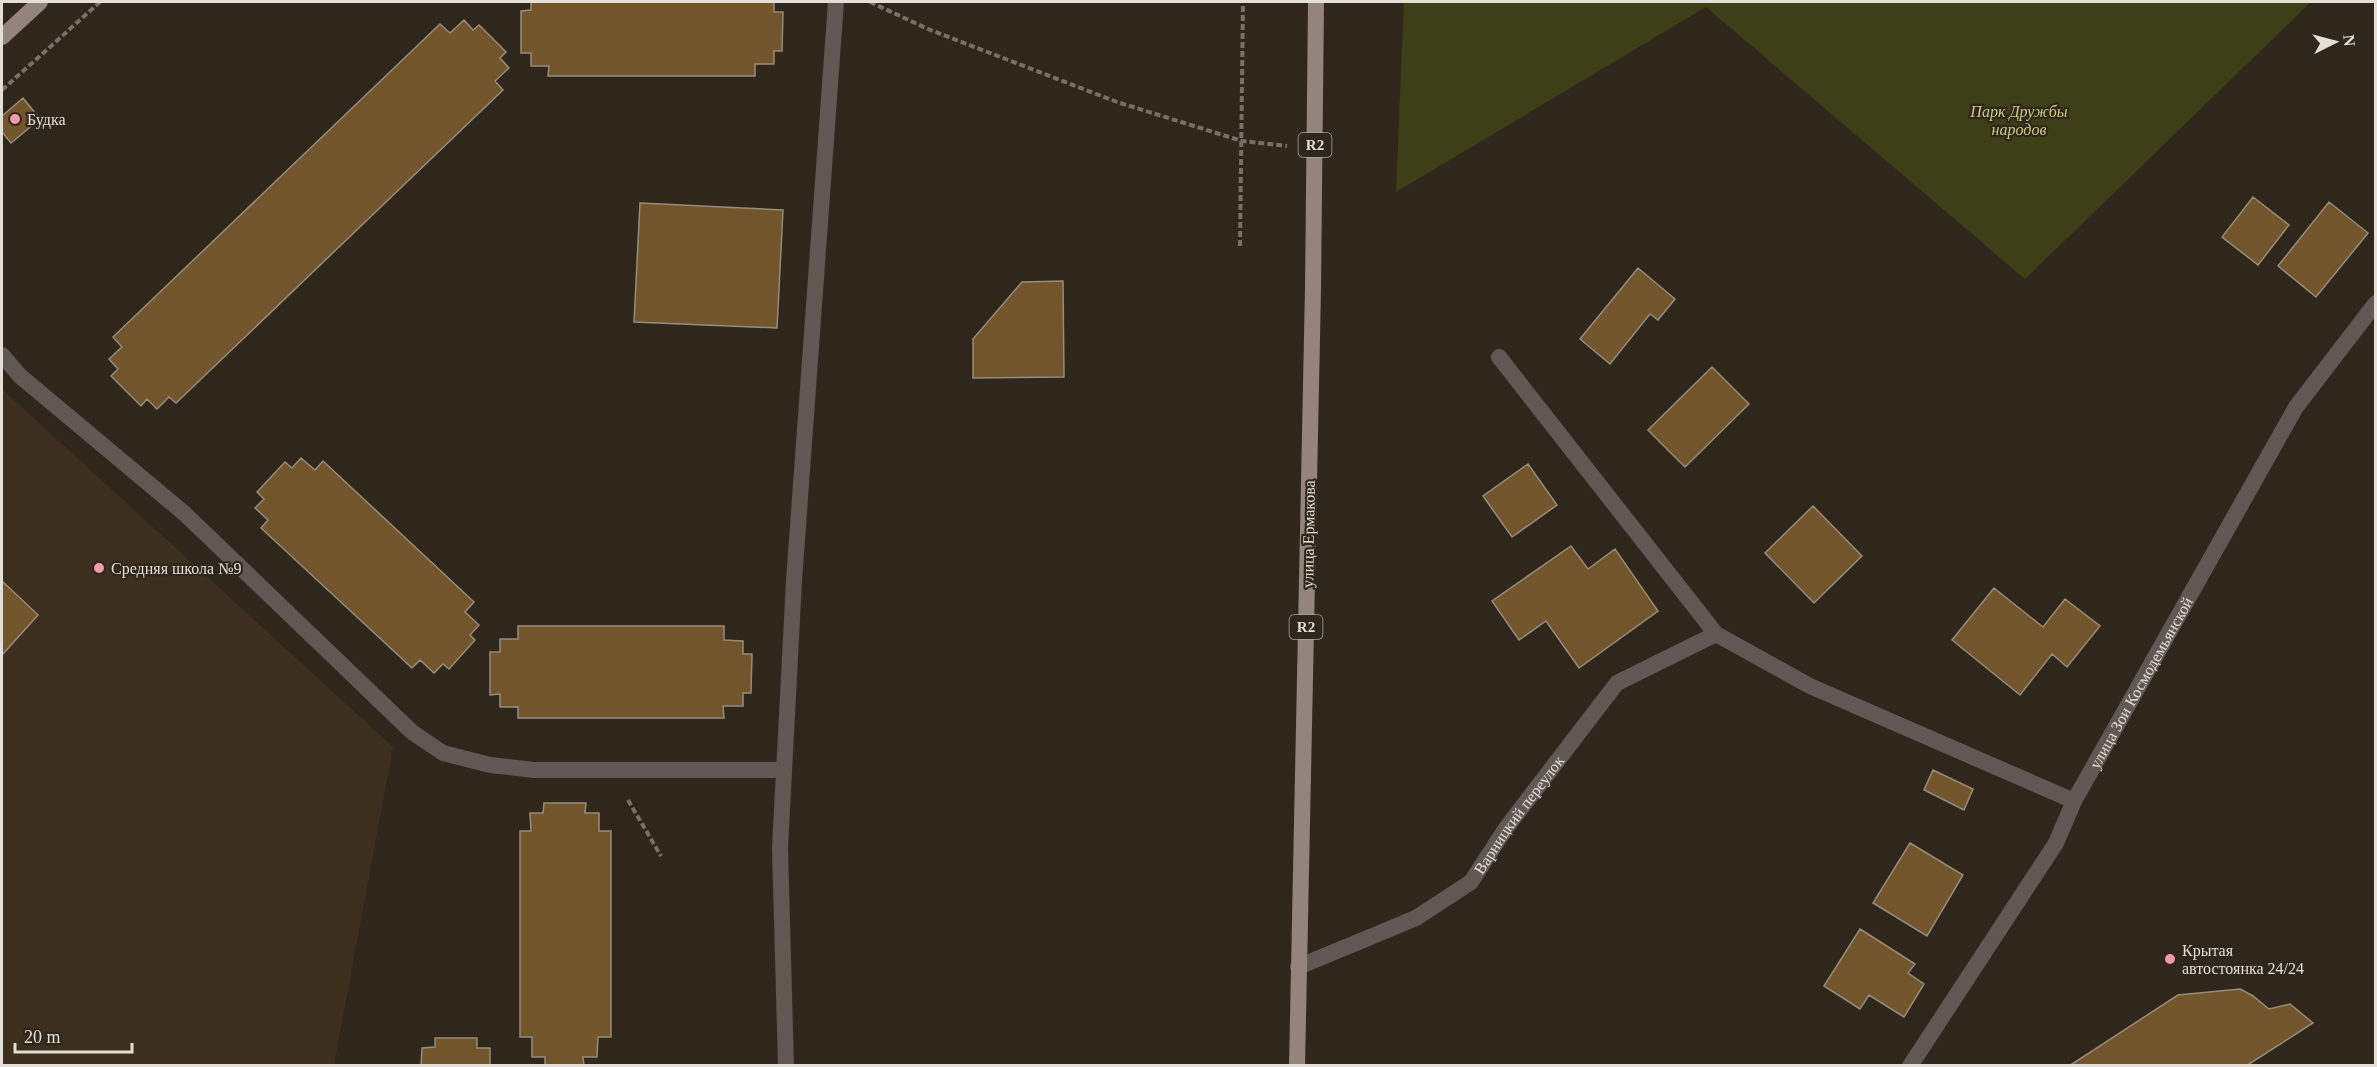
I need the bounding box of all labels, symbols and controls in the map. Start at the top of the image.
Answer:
north arrow [2305,12,2365,72]
text: N [2340,34,2359,48]
park label: Парк Дружбы народов [1969,103,2068,139]
place label: Будка [27,111,66,129]
marker: Будка [8,112,22,126]
road number: R2 [1298,133,1332,157]
street label: улица Ермакова [1299,480,1319,588]
place label: Средняя школа №9 [111,560,241,578]
marker: Средняя школа №9 [92,561,106,575]
street label: улица Зои Космодемьянской [2086,594,2196,772]
road number: R2 [1290,615,1322,639]
street label: Варницкий переулок [1471,752,1567,877]
place label: Крытая автостоянка 24/24 [2182,942,2304,977]
marker: Крытая автостоянка 24/24 [2163,952,2177,966]
scale bar [15,1016,132,1054]
text: 20 m [24,1027,61,1047]

